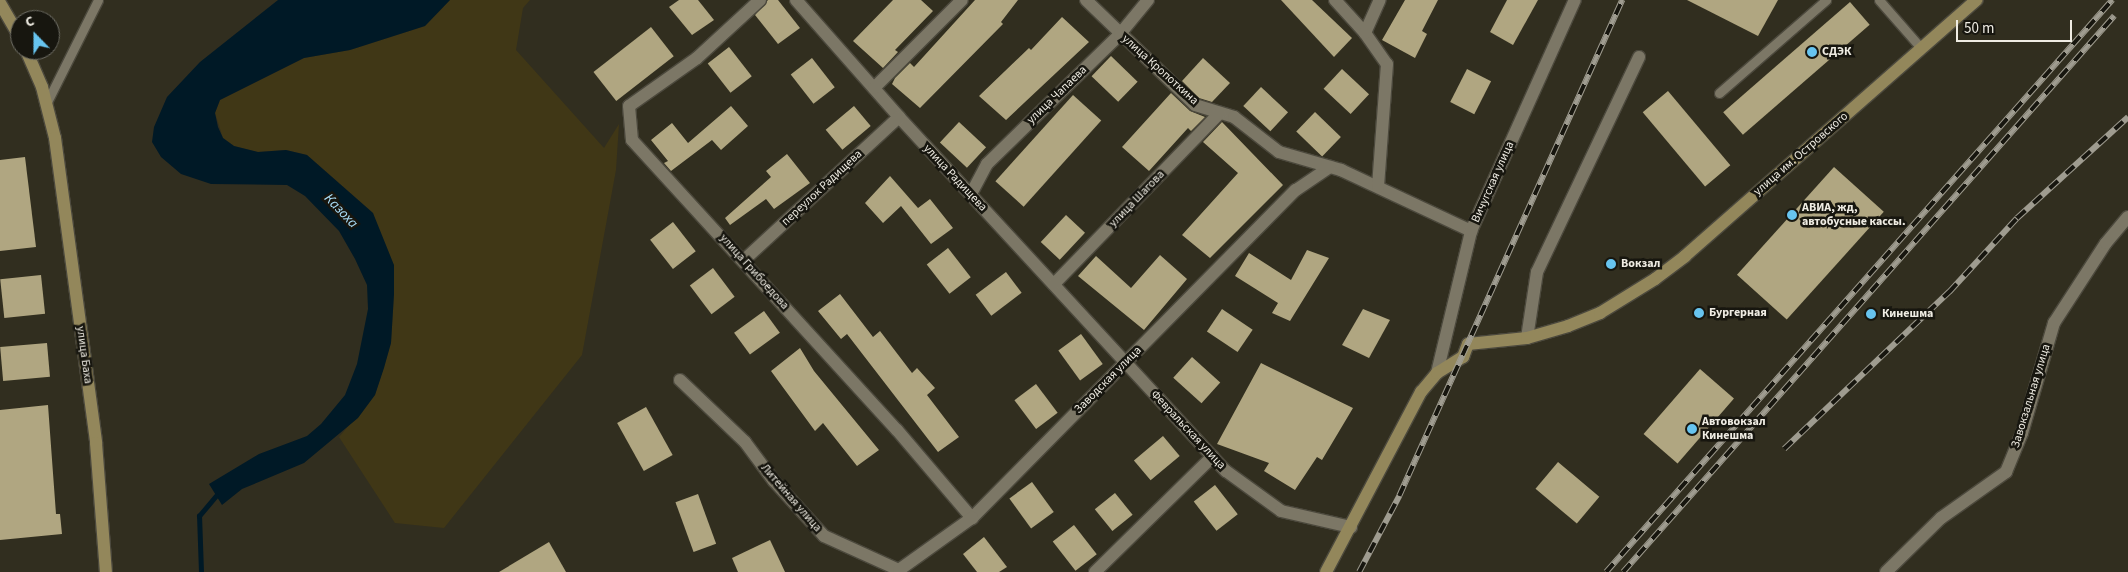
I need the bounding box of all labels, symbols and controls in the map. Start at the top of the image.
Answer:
north arrow [10,10,60,60]
scale bar [1958,10,2074,42]
text: С [22,11,37,33]
text: 50 m [1964,18,1994,39]
street label: улица Кропоткина [1119,32,1201,108]
place label: СДЭК [1822,45,1851,59]
marker: СДЭК [1806,46,1818,58]
street label: улица Чапаева [1024,63,1090,127]
street label: улица им. Островского [1751,109,1851,199]
street label: Вичугская улица [1469,139,1517,225]
street label: улица Радищева [920,141,990,215]
street label: переулок Радищева [779,147,865,229]
street label: улица Шагова [1106,168,1168,230]
water label: Казоха [321,190,361,232]
place label: АВИА, жд, автобусные кассы. [1802,201,1906,229]
marker: АВИА, жд, автобусные кассы. [1786,209,1798,221]
street label: улица Грибоедова [716,231,792,313]
place label: Вокзал [1621,257,1660,271]
marker: Вокзал [1605,258,1617,270]
place label: Бургерная [1709,306,1767,320]
marker: Бургерная [1693,307,1705,319]
marker: Кинешма [1864,307,1878,321]
place label: Кинешма [1882,307,1933,321]
street label: улица Баха [73,325,95,385]
street label: Завокзальная улица [2008,342,2054,450]
street label: Заводская улица [1071,343,1145,417]
street label: Февральская улица [1148,387,1228,473]
place label: Автовокзал Кинешма [1702,415,1766,443]
marker: Автовокзал Кинешма [1686,423,1698,435]
street label: Литейная улица [758,461,824,535]

